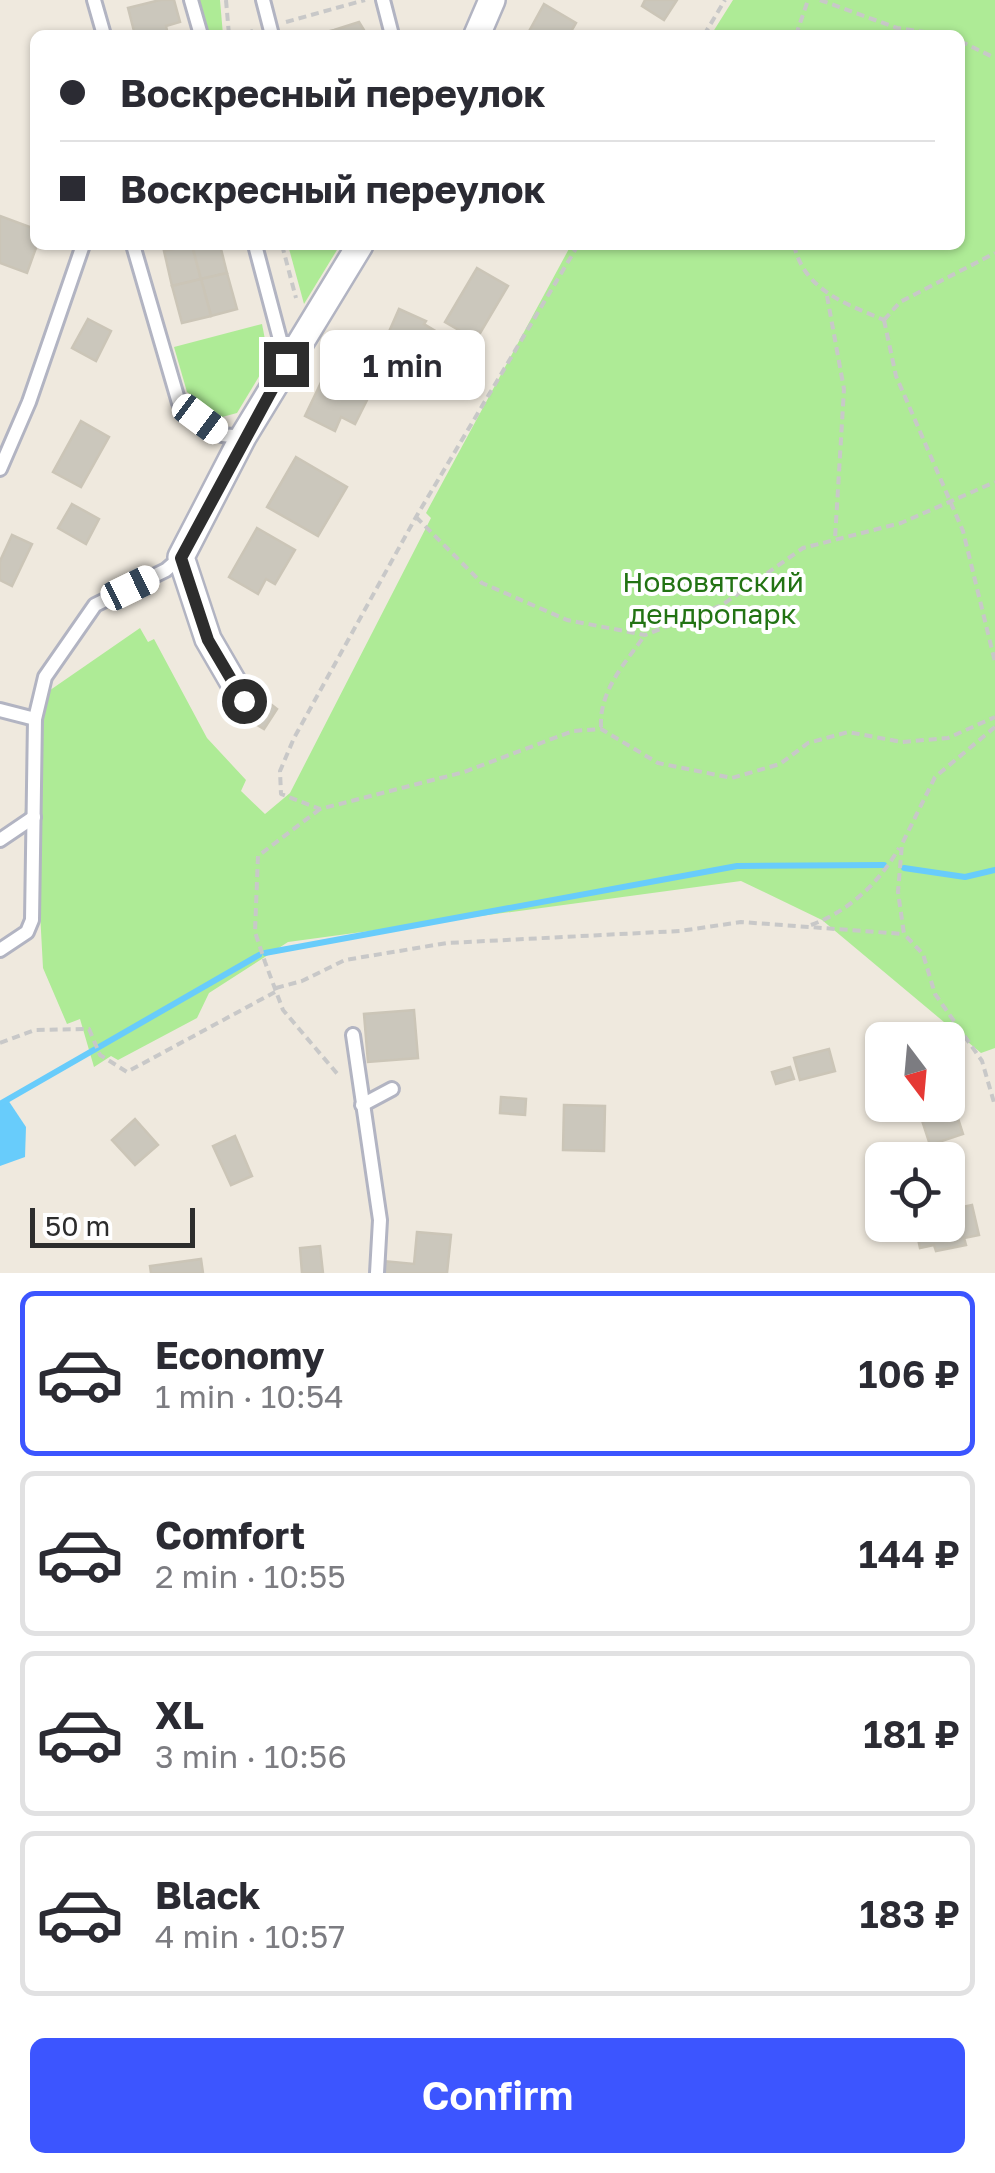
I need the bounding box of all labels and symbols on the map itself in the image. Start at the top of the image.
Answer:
callout: 1 min [321,329,486,399]
route end [264,342,309,387]
car [167,389,233,449]
car [96,561,164,615]
park label: Нововятский дендропарк [622,565,804,630]
route start [222,679,267,724]
north arrow [865,1022,965,1122]
scale bar [30,1203,195,1248]

